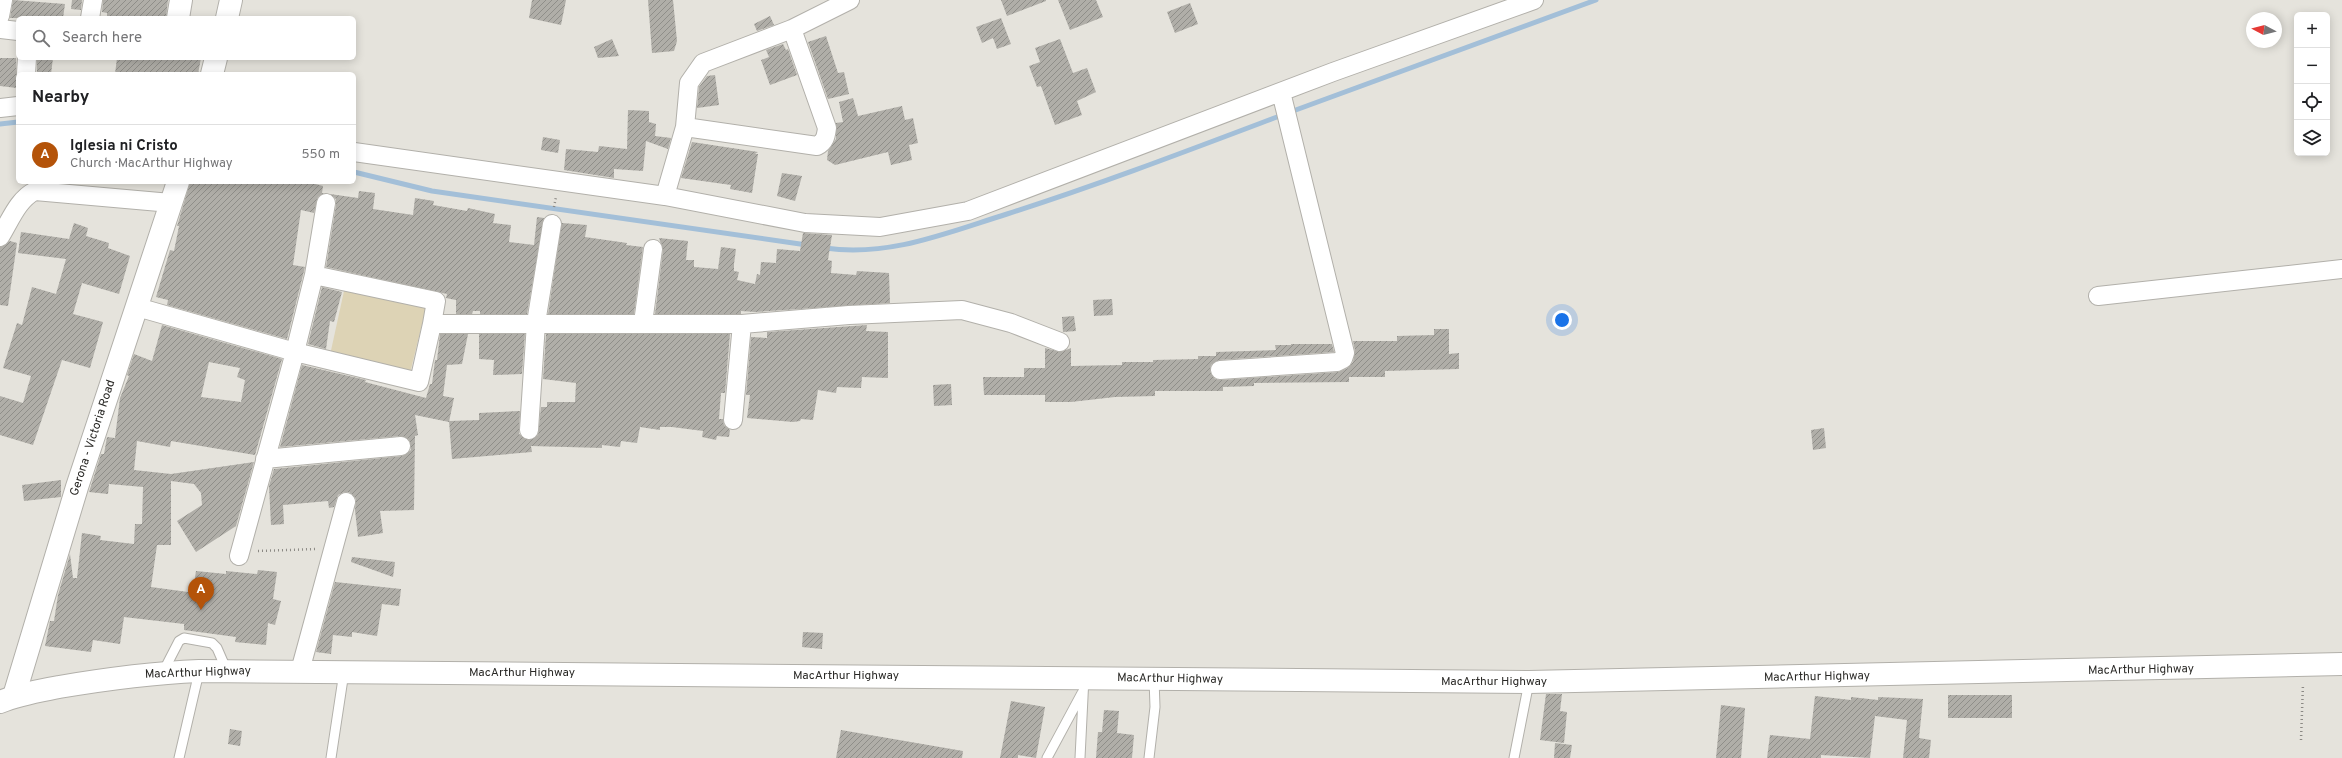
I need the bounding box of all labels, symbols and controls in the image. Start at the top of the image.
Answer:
north arrow [2246,12,2282,48]
map controls [2294,12,2330,156]
button: + [2294,12,2330,48]
search box [16,16,356,60]
icon: search [30,27,52,49]
text: Search here [62,29,142,48]
button: − [2294,48,2330,84]
button: locate [2294,84,2330,120]
text: Nearby [32,87,89,109]
button: layers [2294,120,2330,156]
text: Iglesia ni Cristo [70,137,178,156]
text: A [40,147,50,163]
text: 550 m [301,147,340,163]
text: Church · MacArthur Highway [70,156,233,172]
your location [1552,310,1572,330]
street label: Gerona - Victoria Road [67,378,119,498]
pin: A [188,577,214,610]
street label: MacArthur Highway [2088,661,2194,679]
street label: MacArthur Highway [145,663,251,683]
street label: MacArthur Highway [469,665,575,681]
street label: MacArthur Highway [793,668,899,684]
street label: MacArthur Highway [1764,668,1870,686]
street label: MacArthur Highway [1117,670,1223,688]
street label: MacArthur Highway [1441,674,1547,690]

